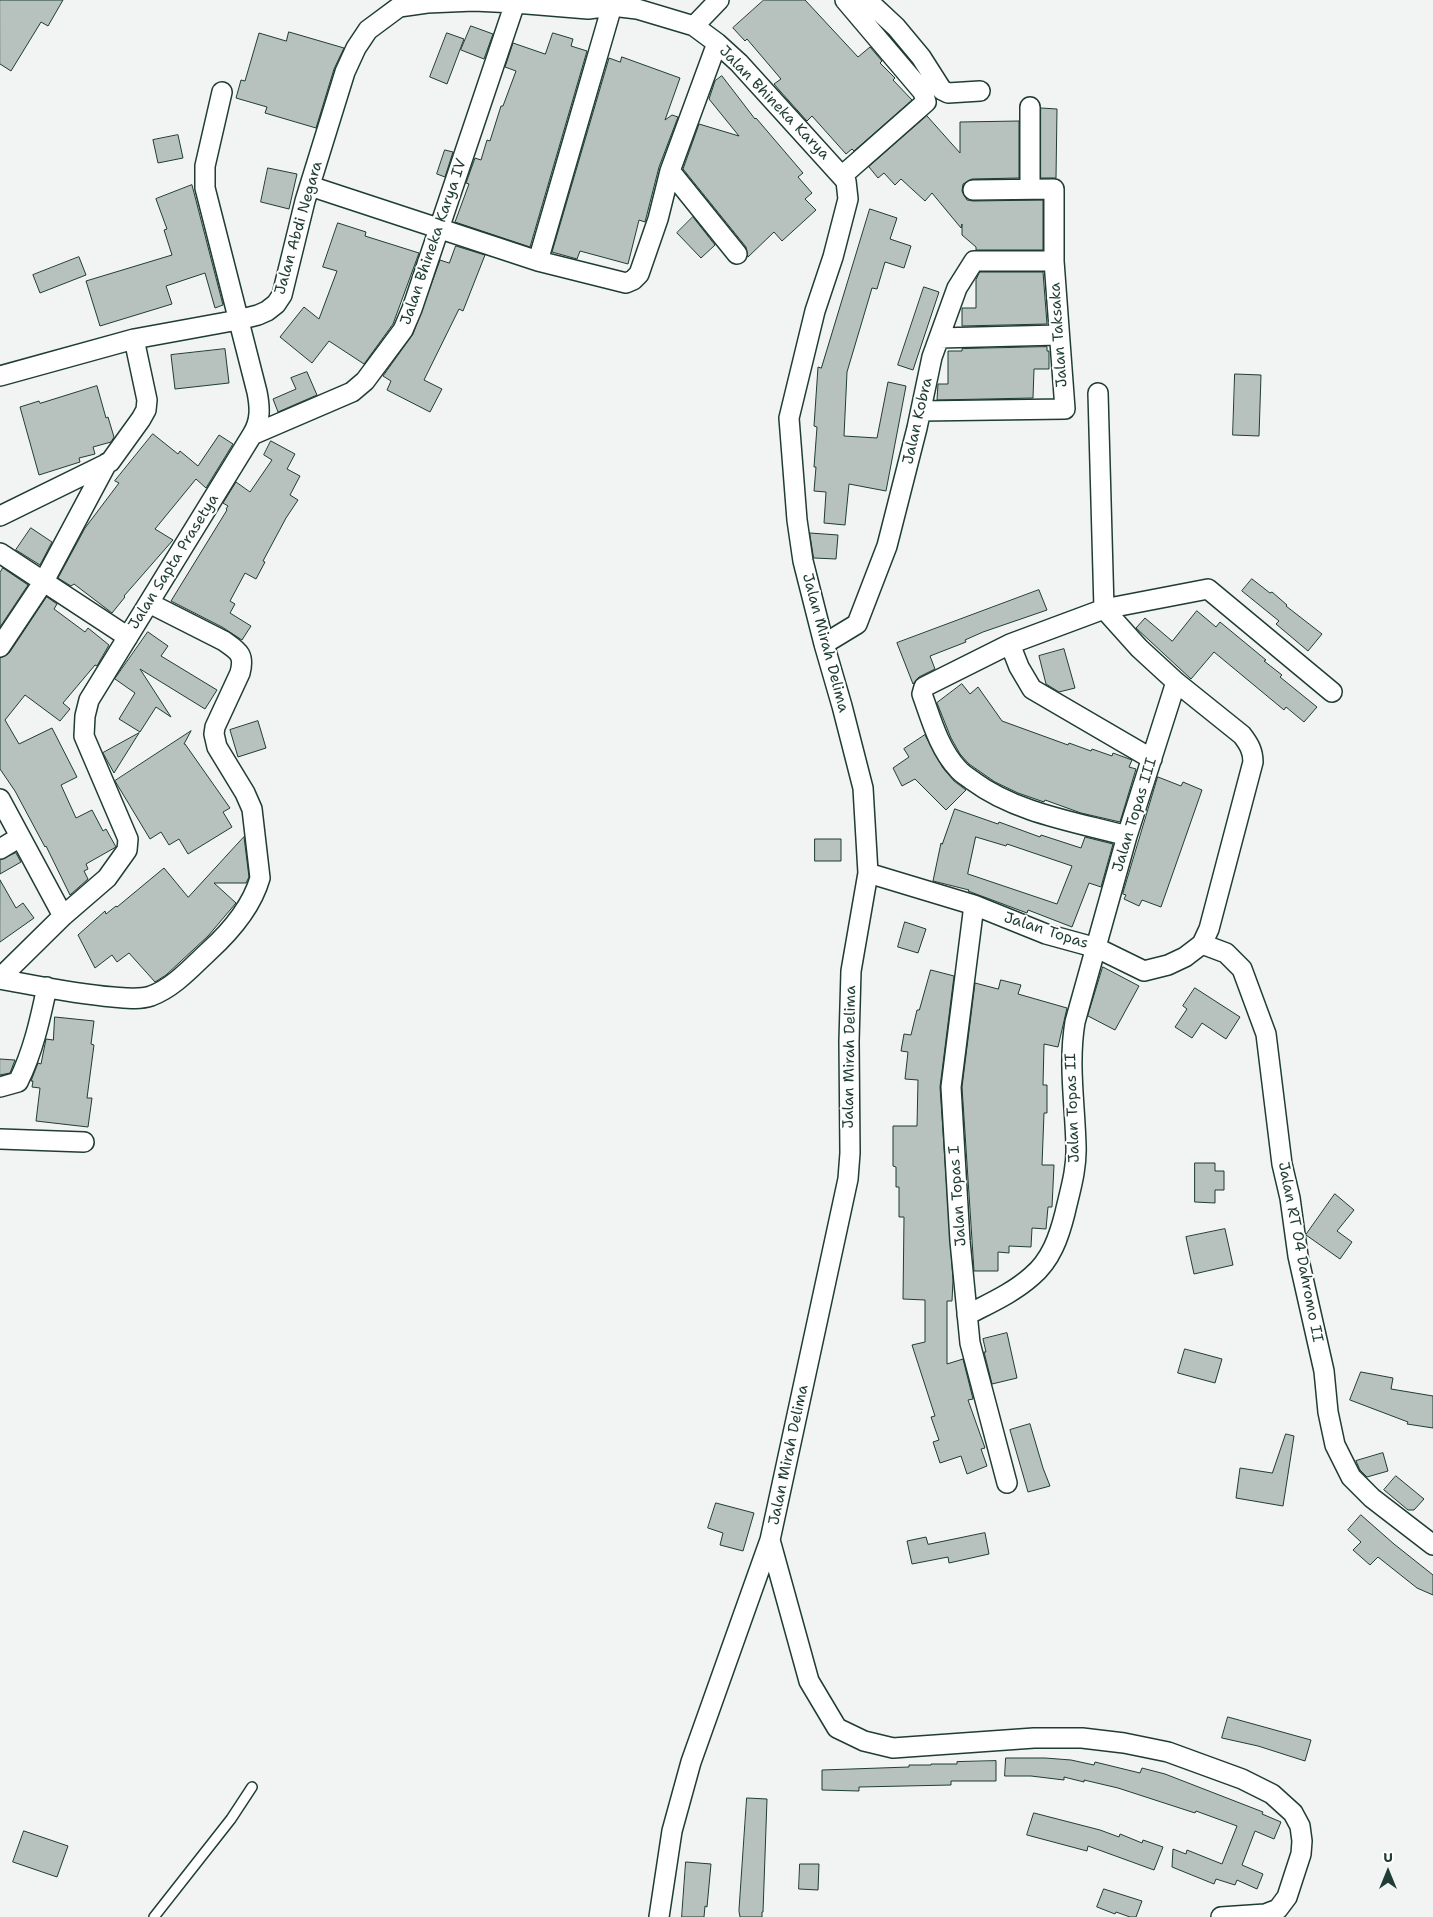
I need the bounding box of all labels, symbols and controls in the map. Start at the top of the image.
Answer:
street label: Jalan Bhineka Karya [715,42,833,164]
street label: Jalan Bhineka Karya IV [397,157,471,327]
street label: Jalan Abdi Negara [271,159,327,297]
street label: Jalan Taksaka [1046,282,1072,388]
street label: Jalan Kobra [899,376,937,466]
street label: Jalan Sapta Prasetya [125,491,223,633]
street label: Jalan Mirah Delima [798,572,852,714]
street label: Jalan Topas III [1109,756,1161,874]
street label: Jalan Topas [1001,909,1091,953]
street label: Jalan Mirah Delima [840,985,860,1129]
street label: Jalan Topas II [1062,1053,1084,1163]
street label: Jalan Topas I [945,1145,971,1247]
street label: Jalan RT 04 Dahromo II [1274,1160,1326,1344]
street label: Jalan Mirah Delima [765,1383,813,1527]
north arrow [1363,1847,1413,1897]
text: U [1383,1848,1393,1866]

